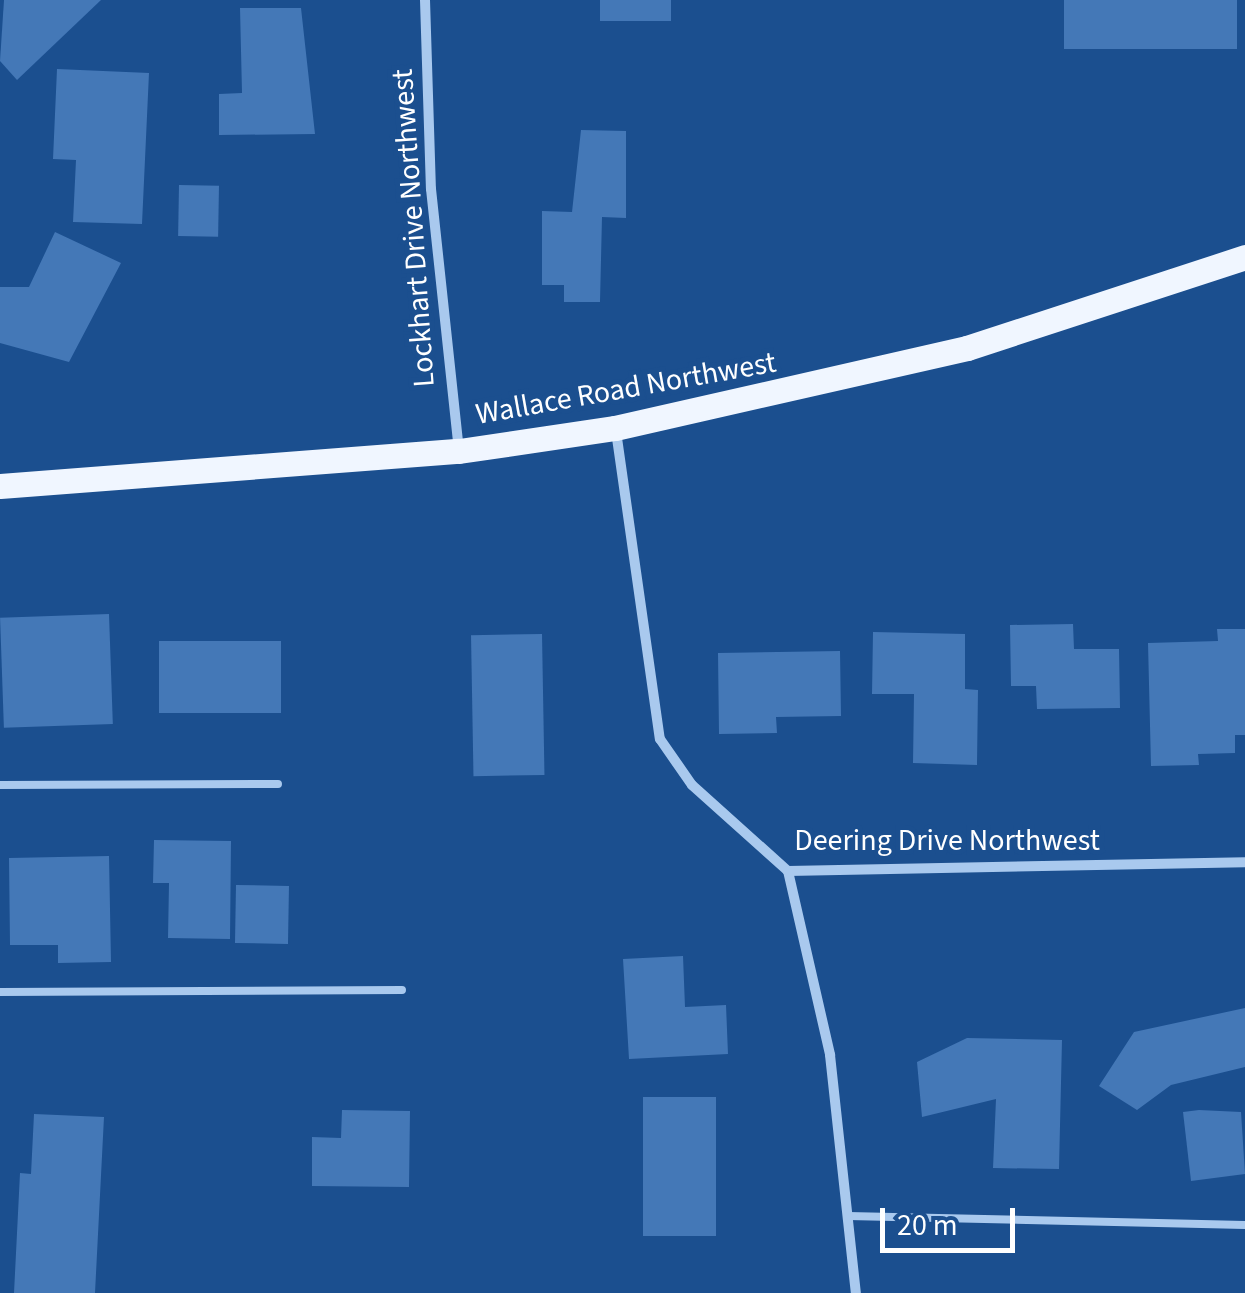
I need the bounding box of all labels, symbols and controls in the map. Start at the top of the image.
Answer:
street label: Lockhart Drive Northwest [385,68,443,388]
street label: Wallace Road Northwest [473,345,779,433]
street label: Deering Drive Northwest [794,823,1100,859]
scale bar [885,1188,1020,1250]
text: 20 m [897,1204,958,1247]

